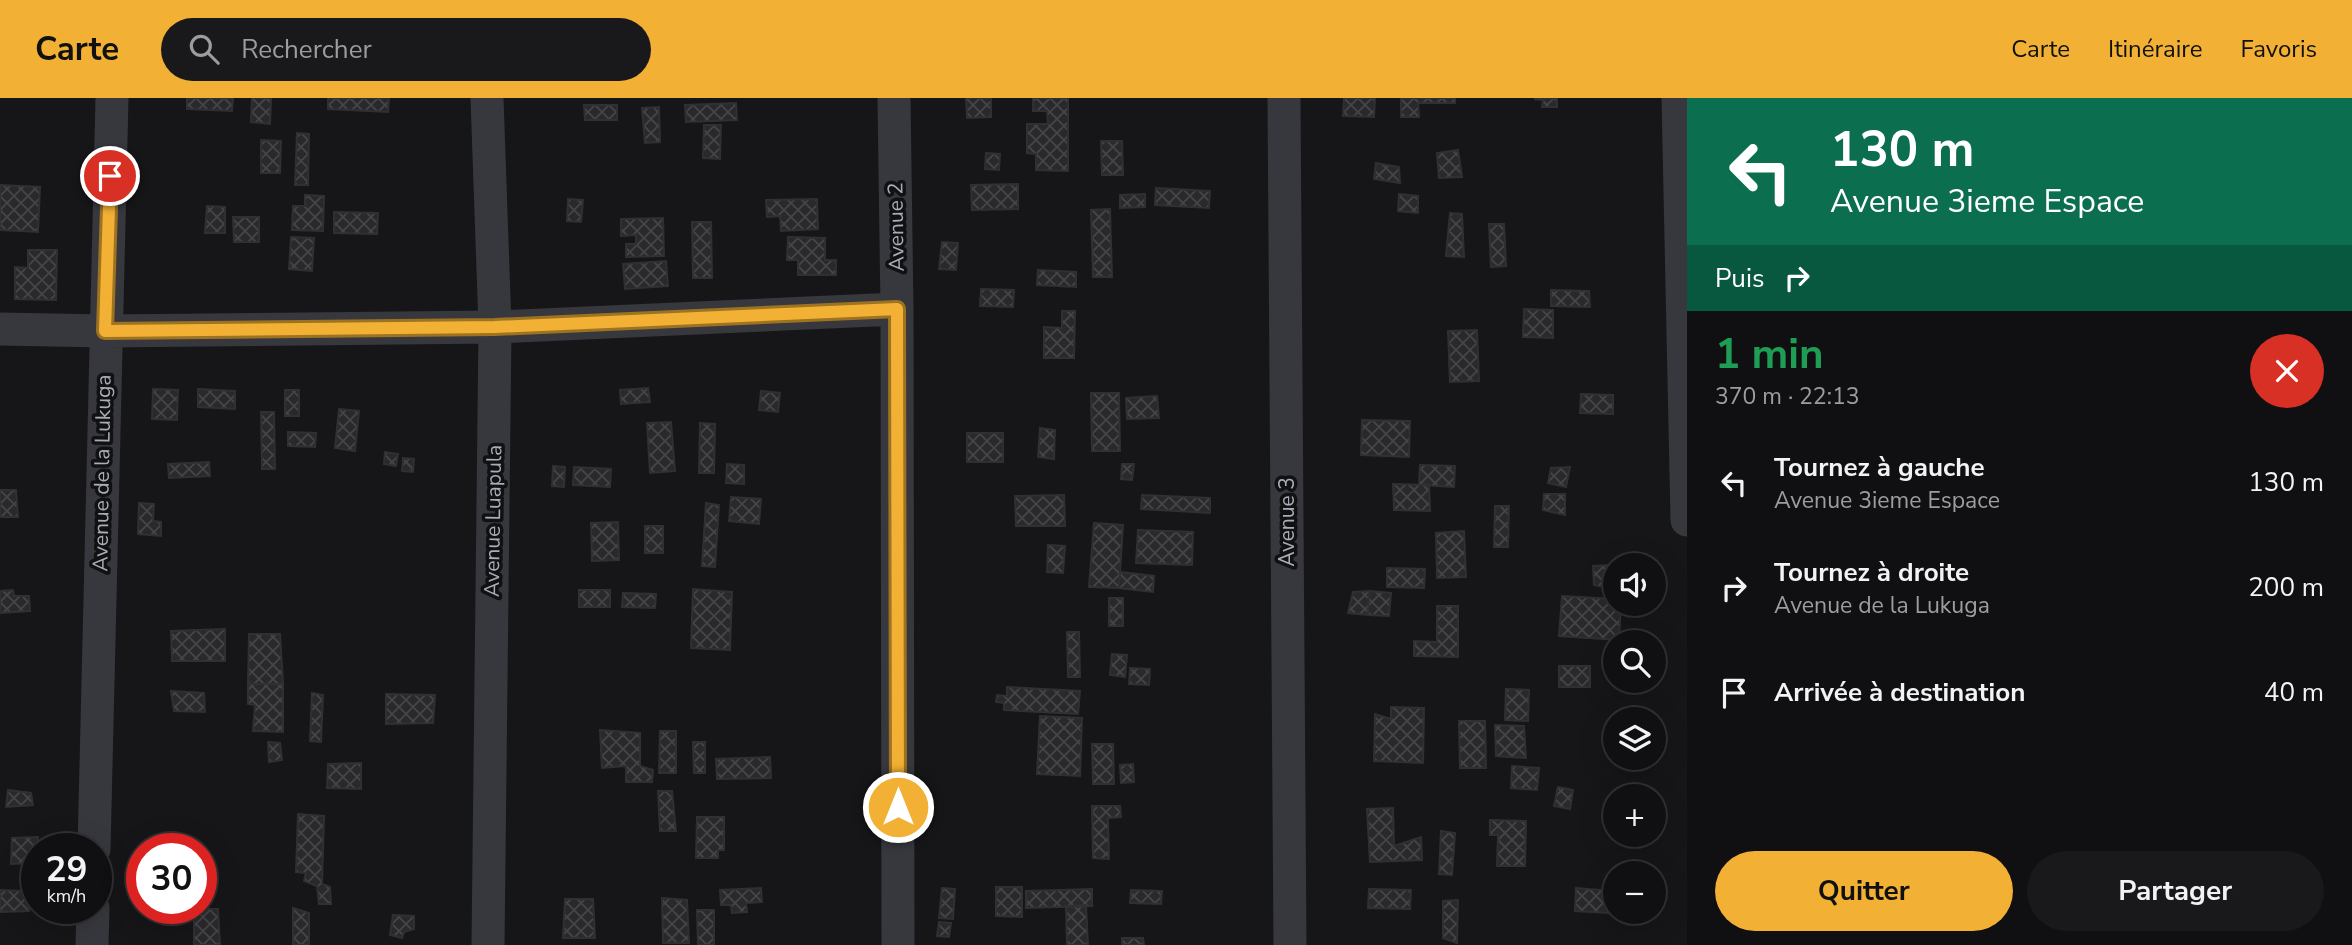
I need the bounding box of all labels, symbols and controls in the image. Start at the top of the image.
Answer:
search box [161,18,651,81]
text: Carte [35,27,119,72]
icon: search [185,30,223,68]
text: Rechercher [241,32,372,67]
text: Carte [2011,33,2070,65]
text: Itinéraire [2108,33,2202,65]
text: Favoris [2240,33,2317,65]
text: 130 m [1830,116,1974,183]
icon: left [1715,126,1806,217]
pin [80,146,140,206]
icon: arrive [91,157,129,195]
text: Avenue 3ieme Espace [1830,180,2144,223]
street label: Avenue 2 [881,182,911,272]
icon: right [1778,259,1816,297]
text: Puis [1715,261,1764,296]
text: 1 min [1715,326,1824,383]
button: close [2250,334,2324,408]
street label: Avenue de la Lukuga [86,374,118,572]
text: 370 m · 22:13 [1715,381,1860,412]
street label: Avenue Luapula [478,445,508,597]
text: Tournez à gauche [1774,450,1985,485]
icon: left [1715,464,1753,502]
text: 130 m [2248,465,2324,500]
street label: Avenue 3 [1273,477,1301,567]
text: Avenue 3ieme Espace [1774,485,2000,516]
map controls [1603,553,1666,924]
button: sound [1603,553,1666,616]
text: Tournez à droite [1774,555,1969,590]
icon: right [1715,569,1753,607]
text: 200 m [2248,570,2324,605]
text: Avenue de la Lukuga [1774,590,1990,621]
button: search [1603,630,1666,693]
icon: arrive [1715,674,1753,712]
text: Arrivée à destination [1774,675,2025,710]
text: 40 m [2264,675,2324,710]
button: layers [1603,707,1666,770]
position arrow [861,770,935,844]
button: + [1603,784,1666,847]
speed limit sign: 30 [126,833,217,924]
text: 29 [45,846,88,893]
button: Quitter [1715,851,2013,931]
button: Partager [2027,851,2324,931]
button: − [1603,861,1666,924]
text: km/h [47,884,86,908]

